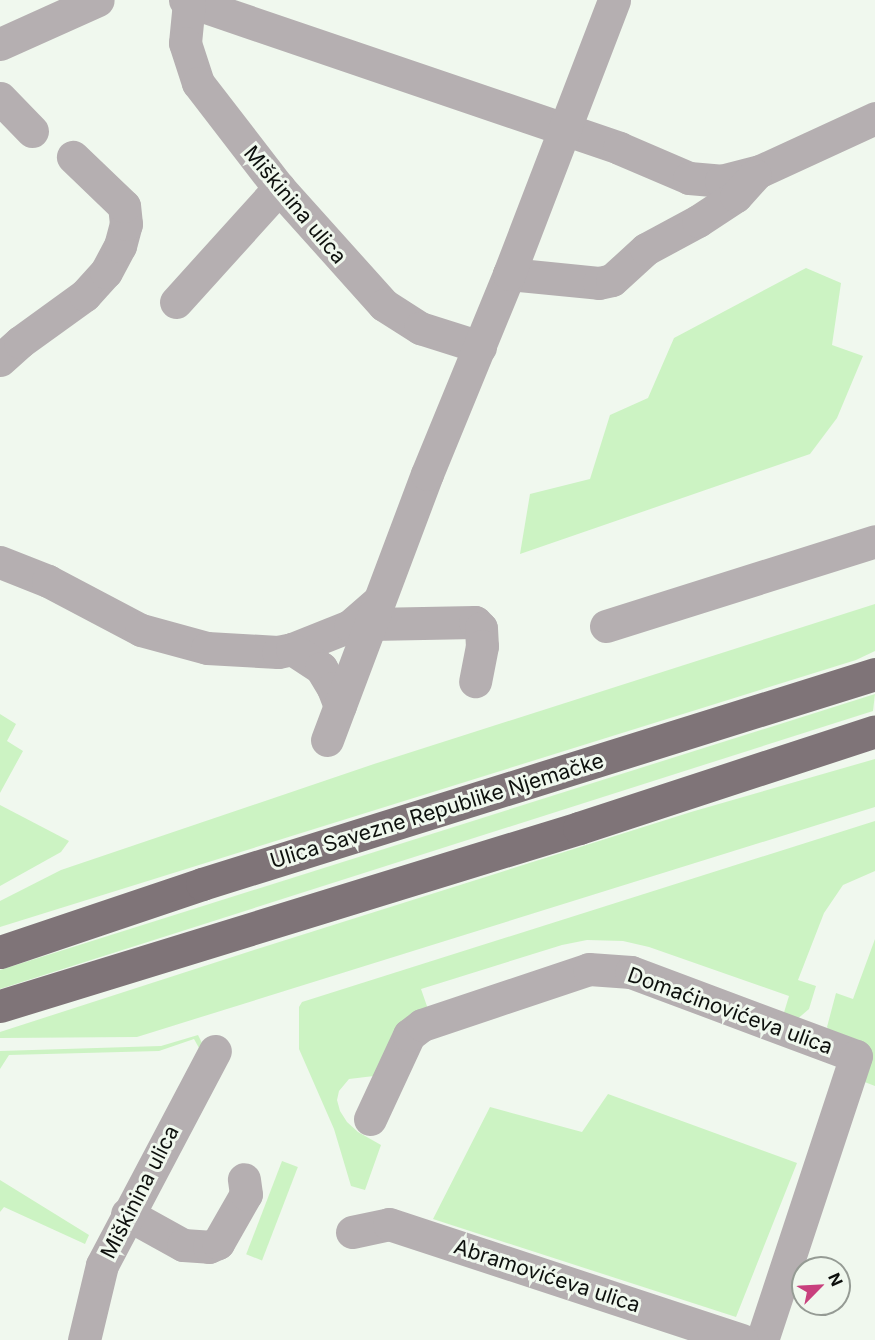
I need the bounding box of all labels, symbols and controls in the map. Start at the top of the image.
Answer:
street label: Miškinina ulica [238,141,352,269]
street label: Ulica Savezne Republike Njemačke [267,748,607,874]
street label: Domaćinovićeva ulica [624,962,836,1060]
street label: Miškinina ulica [96,1121,184,1263]
street label: Abramovićeva ulica [451,1234,643,1318]
north arrow [791,1256,851,1316]
text: N [824,1270,847,1289]

